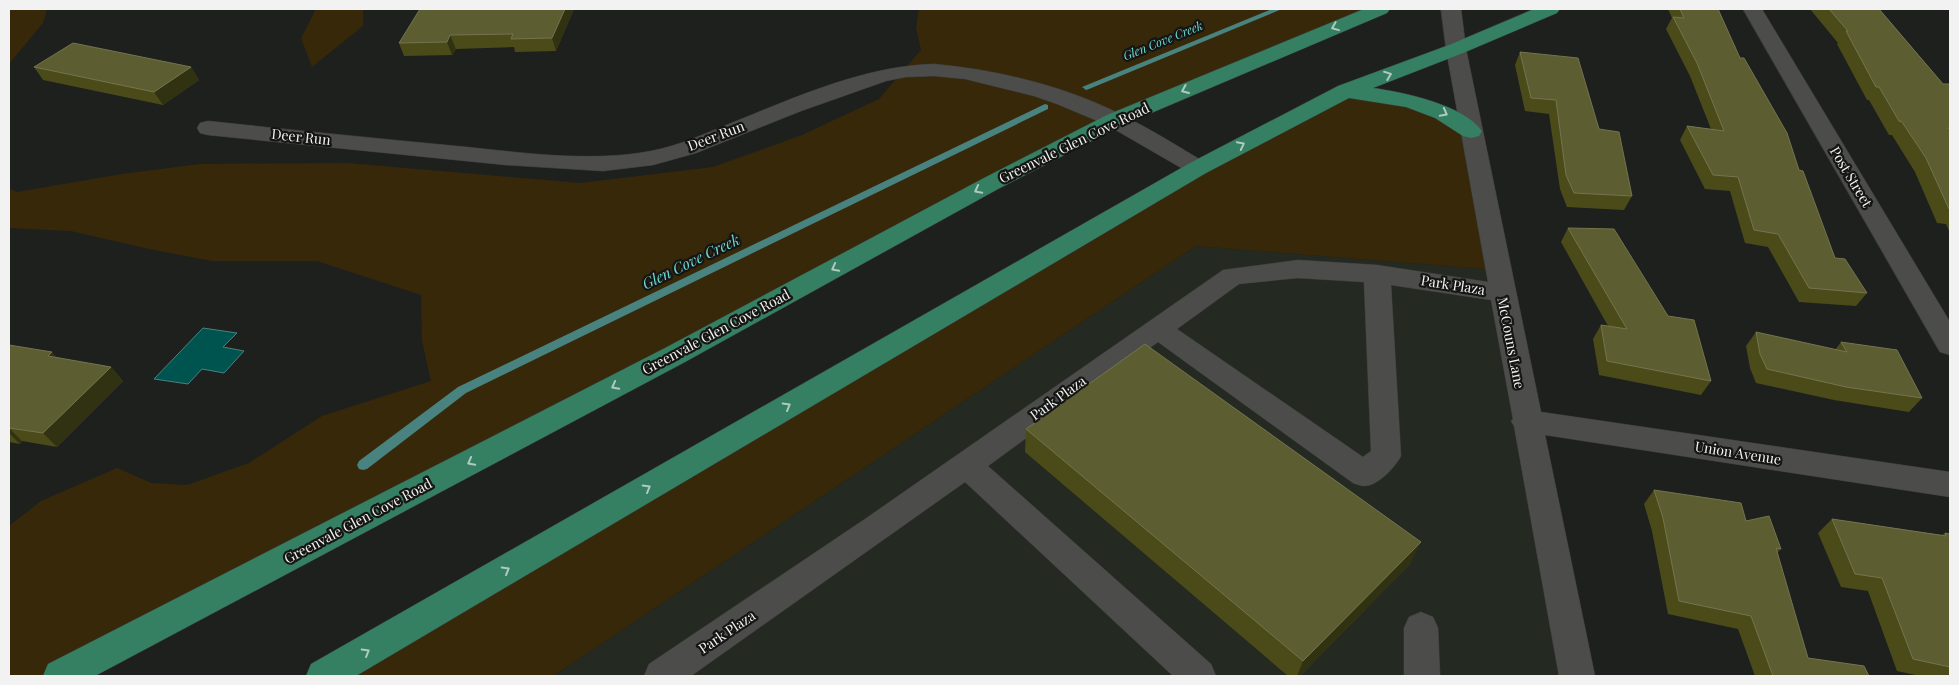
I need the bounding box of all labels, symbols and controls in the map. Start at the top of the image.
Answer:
water label: Glen Cove Creek [1120,17,1205,63]
one-way arrow [1331,21,1340,32]
one-way arrow [1383,71,1391,81]
one-way arrow [1181,83,1190,94]
street label: Greenvale Glen Cove Road [995,98,1152,187]
one-way arrow [1439,107,1448,117]
street label: Deer Run [685,116,747,155]
street label: Deer Run [271,124,332,149]
one-way arrow [1236,141,1245,151]
street label: Post Street [1826,143,1878,212]
one-way arrow [975,184,984,194]
water label: Glen Cove Creek [639,229,743,293]
one-way arrow [832,261,841,271]
street label: Park Plaza [1420,270,1487,299]
street label: Greenvale Glen Cove Road [638,284,793,379]
street label: McCouns Lane [1493,295,1530,390]
street label: Park Plaza [1026,371,1089,424]
one-way arrow [611,380,620,390]
one-way arrow [782,403,791,413]
street label: Union Avenue [1694,436,1783,469]
one-way arrow [468,455,477,465]
street label: Greenvale Glen Cove Road [280,473,435,568]
one-way arrow [641,484,650,494]
one-way arrow [501,566,510,576]
street label: Park Plaza [695,606,759,658]
one-way arrow [360,648,369,658]

